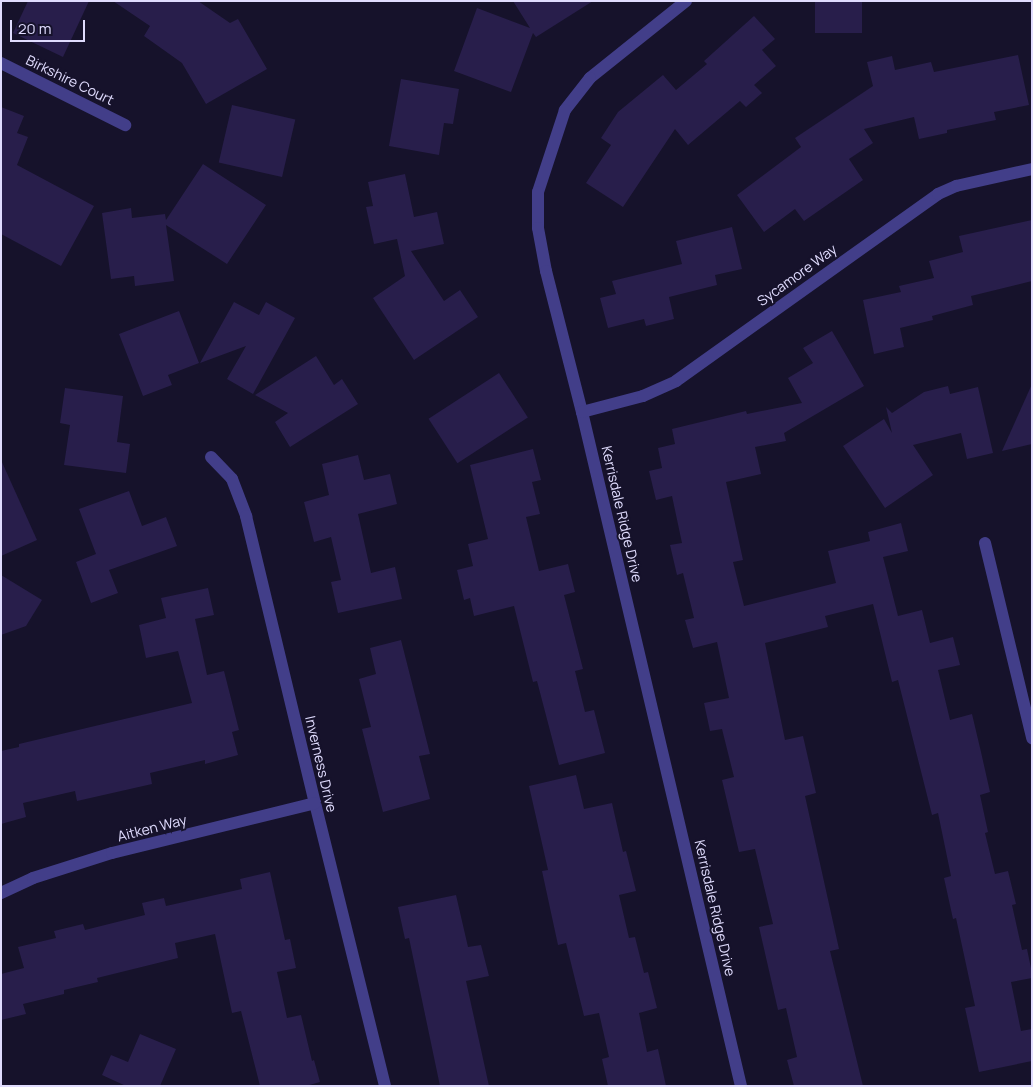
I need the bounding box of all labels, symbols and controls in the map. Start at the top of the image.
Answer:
scale bar [12,10,88,42]
text: 20 m [18,18,51,39]
street label: Birkshire Court [23,51,117,109]
street label: Sycamore Way [754,240,840,310]
street label: Kerrisdale Ridge Drive [598,444,646,584]
street label: Inverness Drive [302,714,340,814]
street label: Aitken Way [116,811,188,845]
street label: Kerrisdale Ridge Drive [691,838,739,978]

